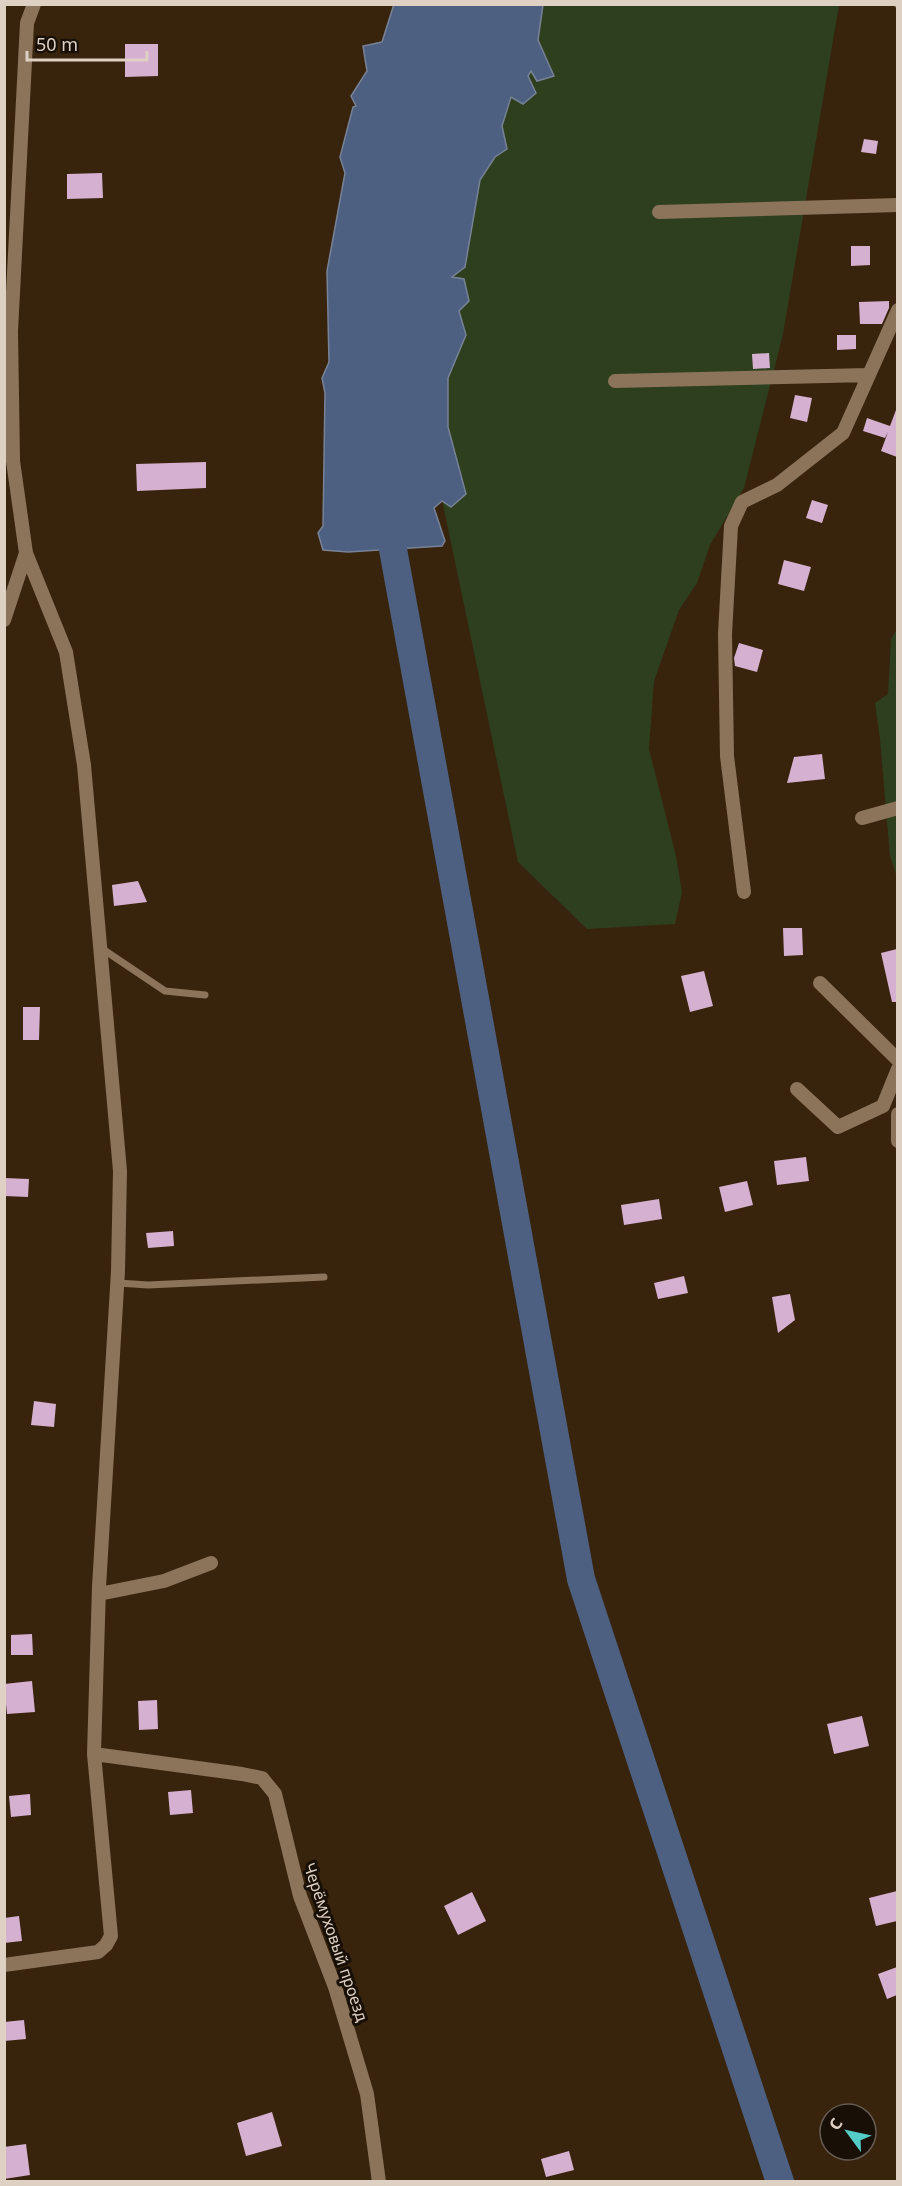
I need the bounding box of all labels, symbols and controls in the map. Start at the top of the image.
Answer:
scale bar [27,24,147,62]
text: 50 m [36,32,78,56]
street label: Черёмуховый проезд [299,1860,374,2025]
north arrow [818,2102,878,2162]
text: С [823,2114,847,2134]

